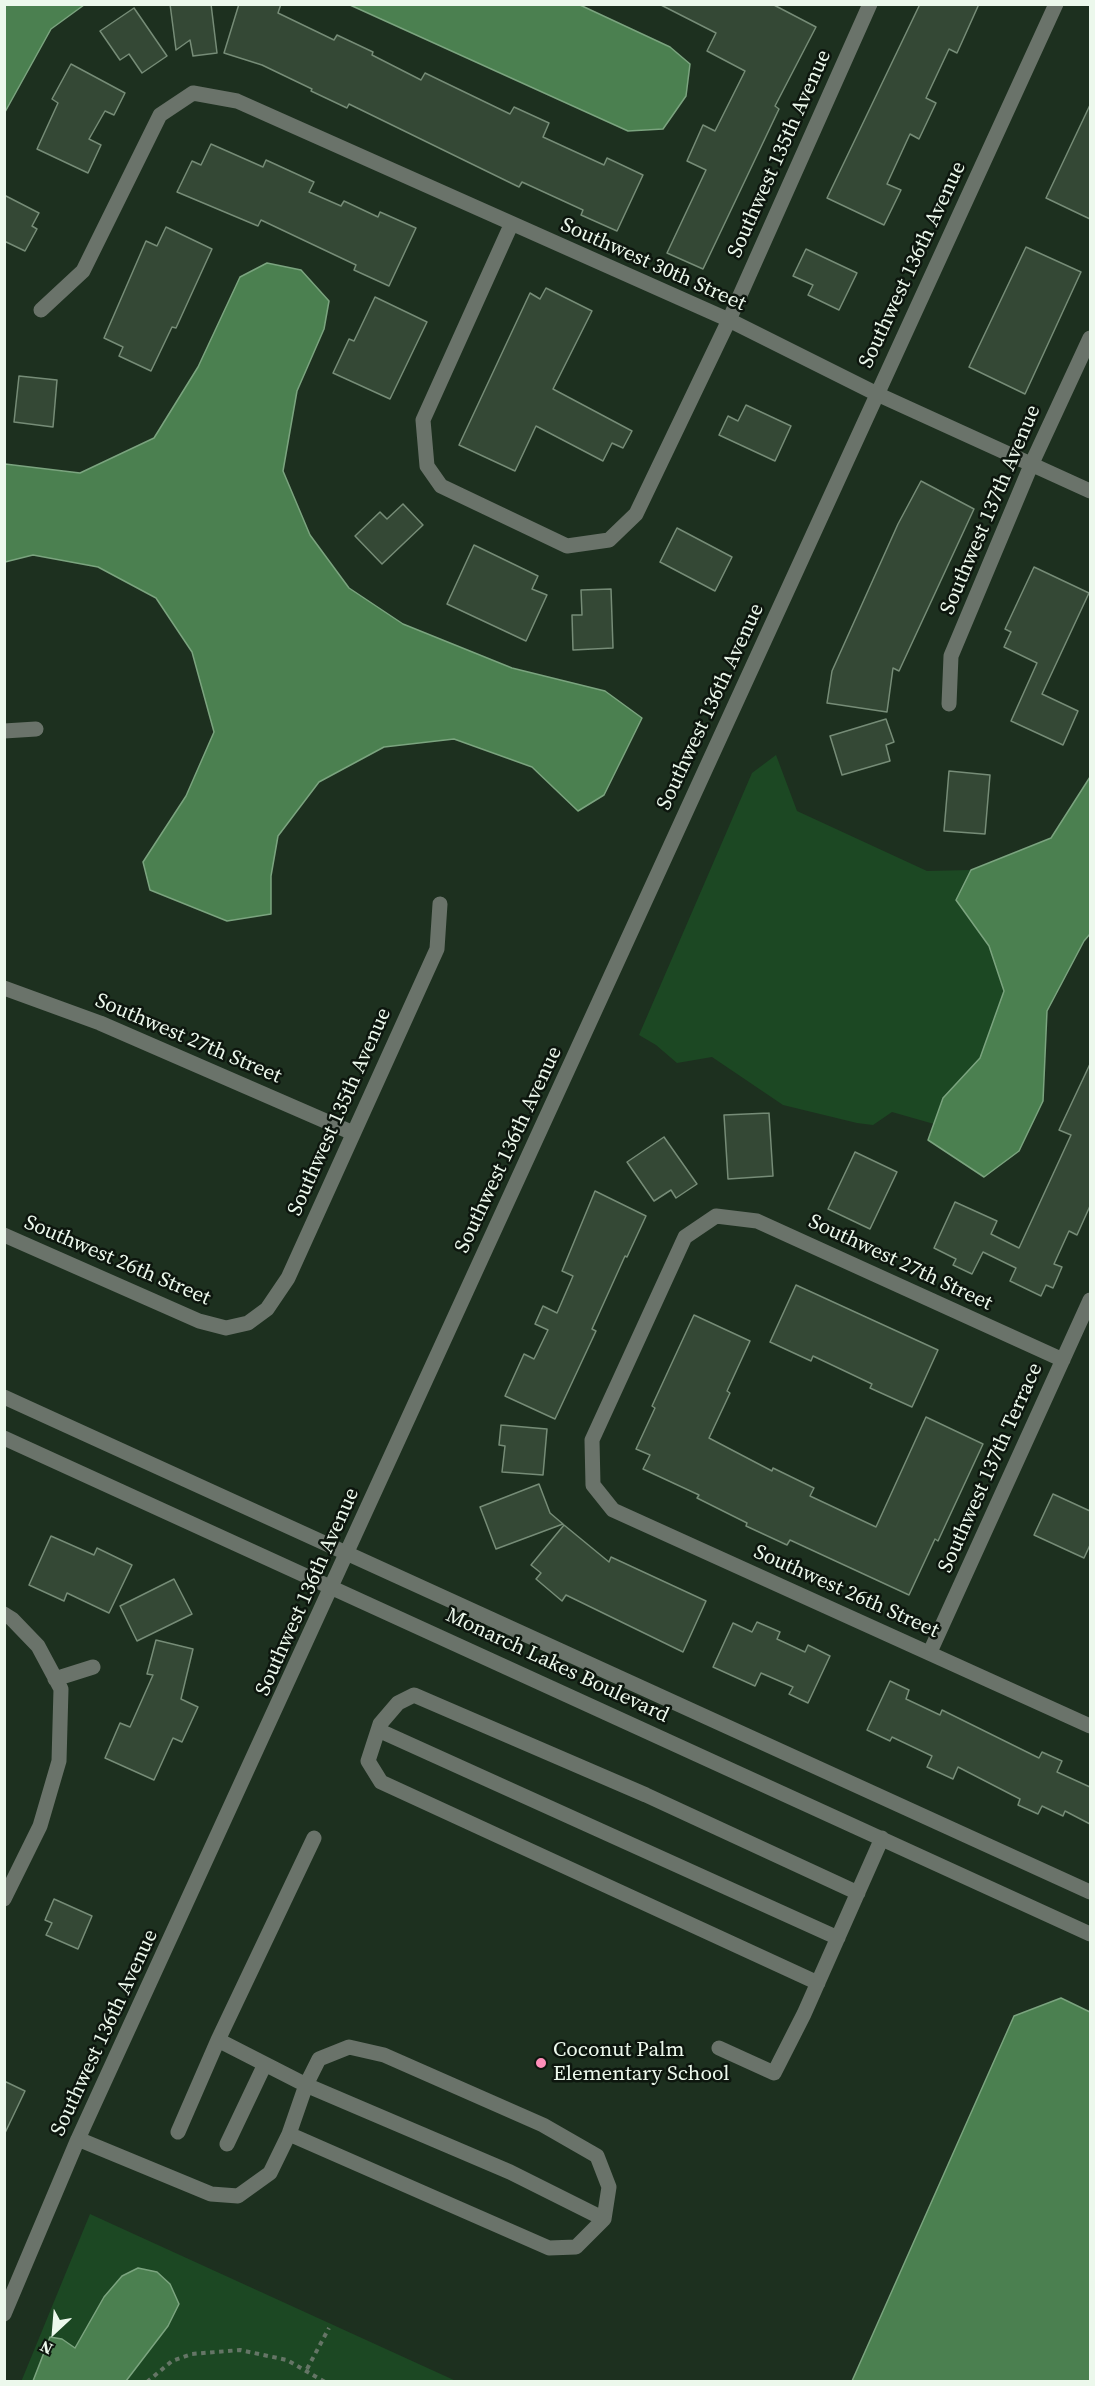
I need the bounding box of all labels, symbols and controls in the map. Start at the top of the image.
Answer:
street label: Southwest 135th Avenue [723,46,837,262]
street label: Southwest 136th Avenue [854,158,972,372]
street label: Southwest 30th Street [557,213,749,317]
street label: Southwest 137th Avenue [935,401,1047,619]
street label: Southwest 136th Avenue [652,600,770,814]
street label: Southwest 27th Street [91,988,285,1090]
street label: Southwest 135th Avenue [283,1004,397,1220]
street label: Southwest 136th Avenue [450,1043,568,1257]
street label: Southwest 27th Street [804,1209,996,1317]
street label: Southwest 26th Street [20,1210,214,1312]
street label: Southwest 137th Terrace [933,1359,1049,1577]
street label: Southwest 136th Avenue [251,1484,365,1700]
street label: Southwest 26th Street [750,1540,942,1644]
street label: Monarch Lakes Boulevard [441,1603,673,1729]
street label: Southwest 136th Avenue [46,1926,164,2140]
place label: Coconut Palm Elementary School [553,2038,730,2088]
marker: Coconut Palm Elementary School [534,2056,548,2070]
north arrow [24,2302,84,2362]
text: N [36,2336,56,2361]

